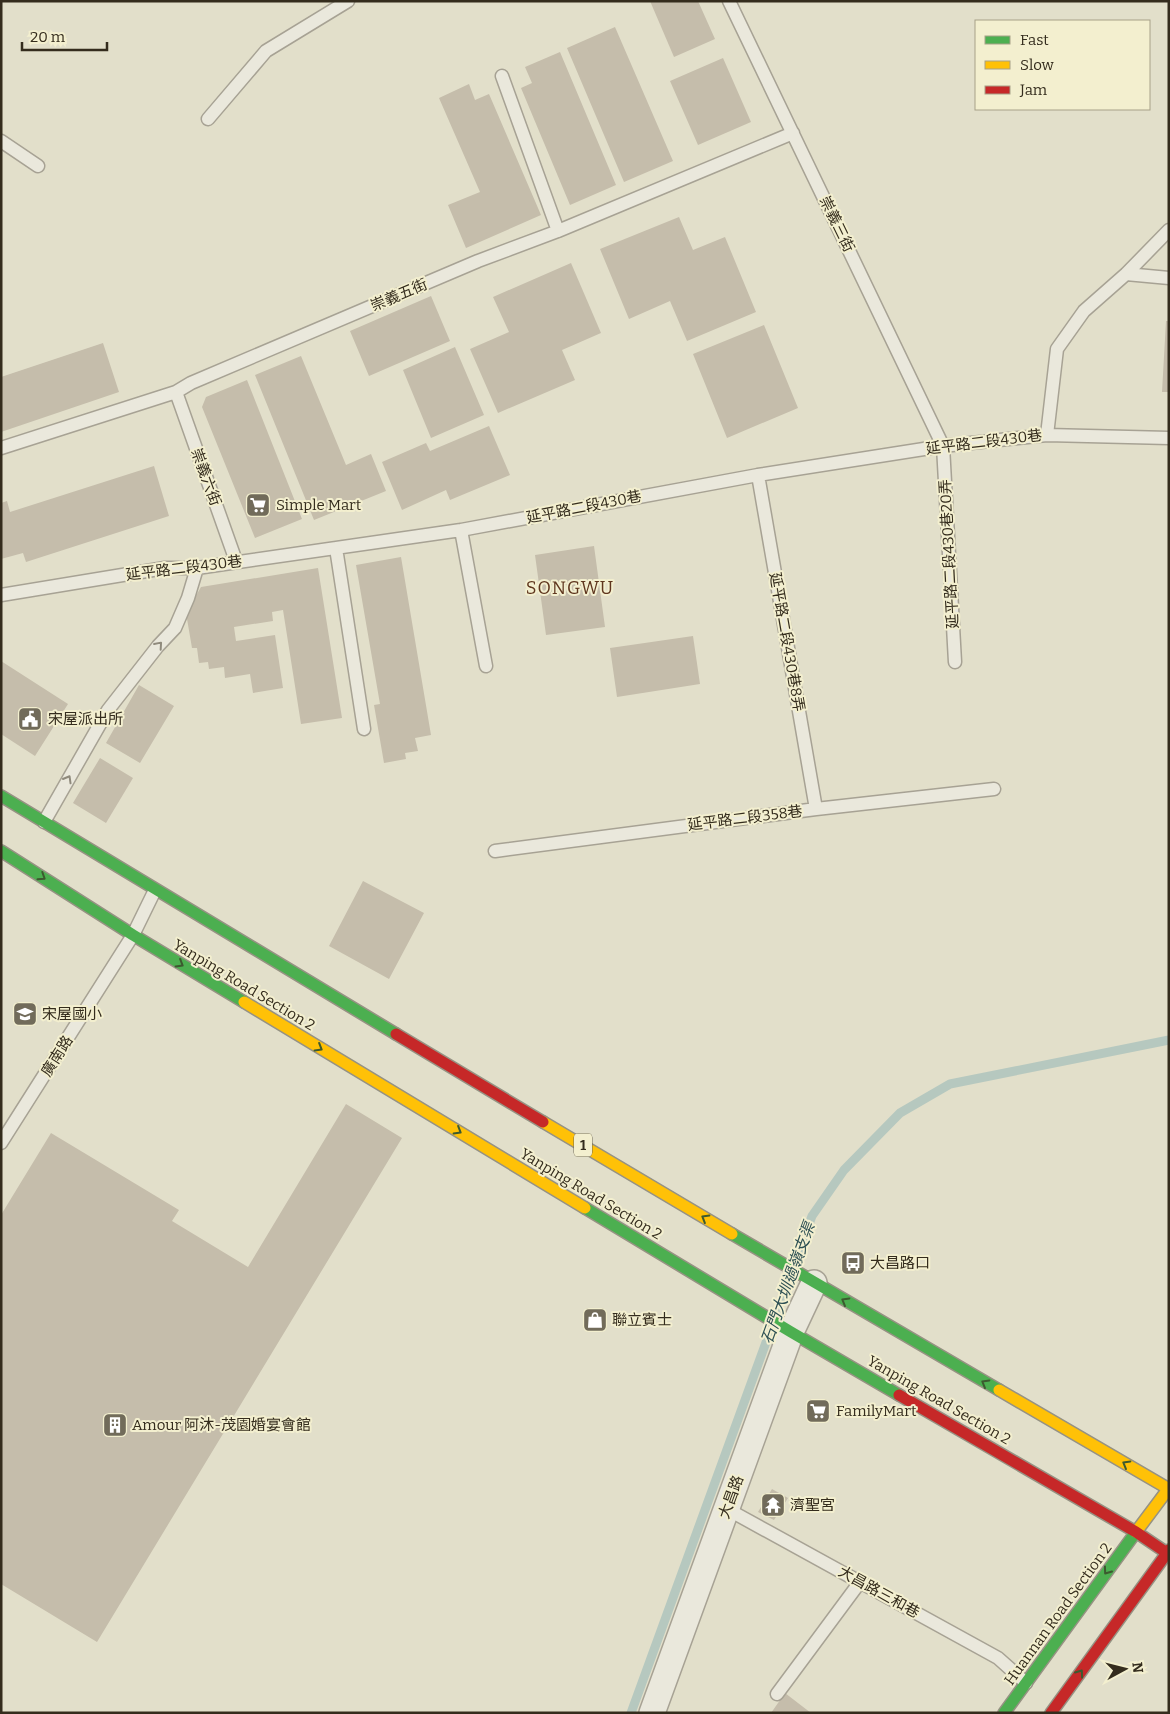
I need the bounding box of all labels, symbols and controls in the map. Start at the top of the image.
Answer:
scale bar [22,20,108,52]
legend [975,20,1150,110]
text: 20 m [30,28,66,46]
text: Fast [1020,31,1049,49]
text: Slow [1020,56,1055,74]
text: Jam [1019,81,1048,99]
street label: 崇義三街 [816,193,858,255]
street label: 崇義五街 [368,275,430,315]
street label: 延平路二段430巷 [925,426,1043,458]
street label: 崇義六街 [187,446,225,508]
street label: 延平路二段430巷20弄 [936,479,962,629]
street label: 延平路二段430巷 [525,487,643,527]
supermarket icon: Simple Mart [245,492,271,518]
place label: Simple Mart [276,496,362,514]
street label: 延平路二段430巷 [125,552,243,584]
street label: 延平路二段430巷8弄 [766,571,808,713]
district label: SONGWU [526,577,614,599]
one-way arrow [154,642,163,651]
public building icon: 宋屋派出所 [17,706,43,732]
place label: 宋屋派出所 [48,710,123,728]
one-way arrow [62,776,72,785]
street label: 延平路二段358巷 [687,802,803,834]
one-way arrow [37,871,46,881]
street label: Yanping Road Section 2 [170,936,318,1034]
one-way arrow [175,957,184,967]
school or university icon: 宋屋國小 [12,1001,38,1027]
place label: 宋屋國小 [42,1005,102,1023]
street label: 廣南路 [37,1032,77,1080]
one-way arrow [314,1041,323,1051]
one-way arrow [453,1125,462,1135]
road number: 1 [574,1134,592,1156]
street label: Yanping Road Section 2 [517,1145,665,1243]
one-way arrow [701,1214,710,1224]
water label: 石門大圳過嶺支渠 [757,1218,819,1346]
bus stop icon: 大昌路口 [840,1250,866,1276]
place label: 大昌路口 [870,1254,930,1272]
one-way arrow [841,1297,850,1307]
shop icon: 聯立賓士 [582,1307,608,1333]
place label: 聯立賓士 [612,1311,672,1329]
street label: Yanping Road Section 2 [864,1352,1014,1448]
one-way arrow [982,1379,991,1389]
supermarket icon: FamilyMart [805,1398,831,1424]
place label: FamilyMart [836,1402,917,1420]
building icon: Amour 阿沐-茂園婚宴會館 [102,1412,128,1438]
place label: Amour 阿沐-茂園婚宴會館 [132,1416,311,1434]
one-way arrow [1122,1461,1131,1471]
street label: 大昌路 [715,1473,747,1521]
temple icon: 濟聖宮 [760,1492,786,1518]
place label: 濟聖宮 [790,1496,835,1514]
street label: Huannan Road Section 2 [1000,1540,1116,1688]
street label: 大昌路三和巷 [835,1562,923,1622]
one-way arrow [1104,1565,1113,1575]
north arrow [1100,1644,1150,1694]
text: N [1128,1661,1147,1674]
one-way arrow [1074,1669,1083,1679]

